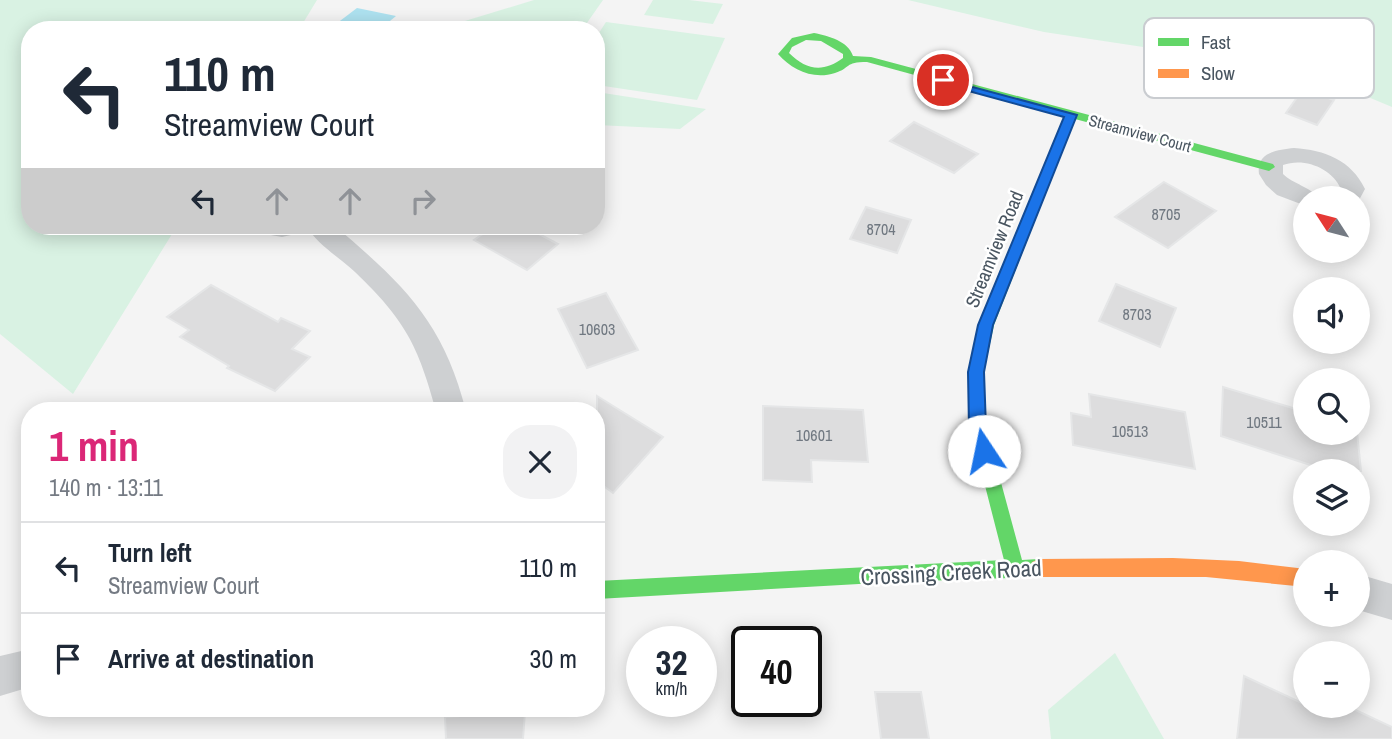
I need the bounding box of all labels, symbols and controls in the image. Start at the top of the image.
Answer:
legend [1144,18,1374,98]
text: Fast [1201,29,1231,55]
text: 110 m [164,40,276,106]
icon: left [49,49,140,140]
pin [913,50,973,110]
text: Slow [1201,60,1236,86]
icon: arrive [924,61,962,99]
text: Streamview Court [164,103,374,146]
street label: Streamview Court [1086,109,1194,157]
icon: left [185,182,223,220]
icon: ahead [258,182,296,220]
icon: ahead [331,182,369,220]
icon: right [404,182,442,220]
north arrow [1293,186,1370,262]
map controls [1293,186,1370,718]
street label: Streamview Road [959,187,1029,311]
house number: 8705 [1151,203,1181,225]
house number: 8704 [866,218,896,240]
button: sound [1293,277,1370,354]
house number: 8703 [1122,303,1152,325]
house number: 10603 [579,318,615,340]
button: search [1293,368,1370,445]
house number: 10511 [1246,411,1282,433]
position arrow [947,414,1021,488]
text: 1 min [49,418,139,474]
house number: 10513 [1112,420,1148,442]
house number: 10601 [796,424,833,446]
button: close [503,425,577,499]
button: layers [1293,459,1370,536]
text: 140 m · 13:11 [49,472,163,503]
text: Turn left [108,535,192,570]
icon: left [49,549,87,587]
text: 110 m [519,550,577,585]
button: + [1293,550,1370,627]
street label: Crossing Creek Road [860,552,1042,592]
text: Streamview Court [108,570,259,601]
speed limit sign: 40 [731,626,822,717]
text: 32 [656,639,687,686]
icon: arrive [49,640,87,678]
text: Arrive at destination [108,641,314,676]
text: 30 m [530,641,577,676]
button: − [1293,641,1370,718]
text: km/h [656,676,688,701]

